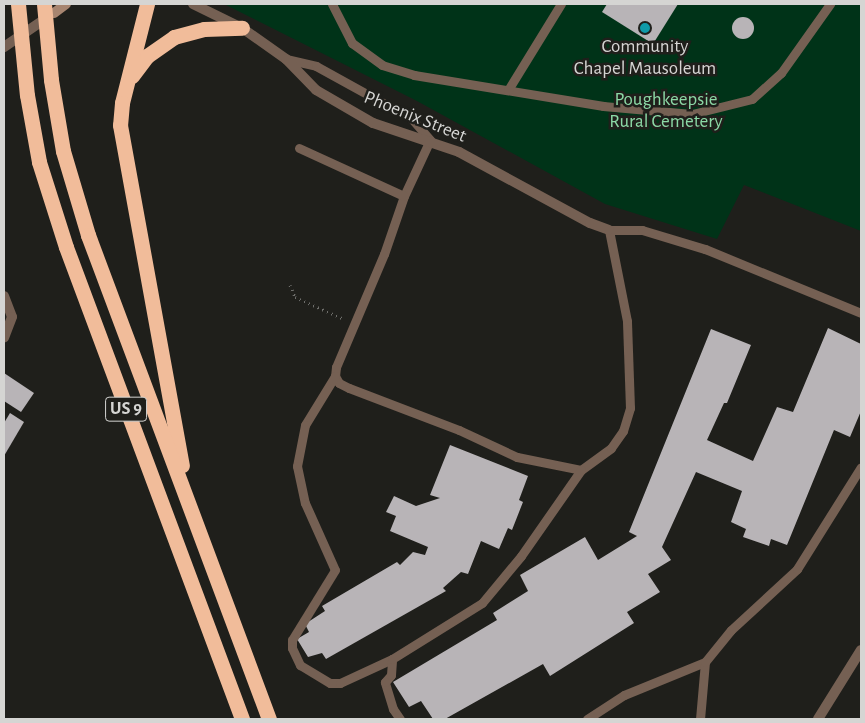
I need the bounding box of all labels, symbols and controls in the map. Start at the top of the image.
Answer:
marker: Community Chapel Mausoleum [639,22,651,34]
place label: Community Chapel Mausoleum [574,36,716,80]
street label: Phoenix Street [360,86,470,148]
park label: Poughkeepsie Rural Cemetery [609,89,723,133]
road number: US 9 [105,394,147,424]

